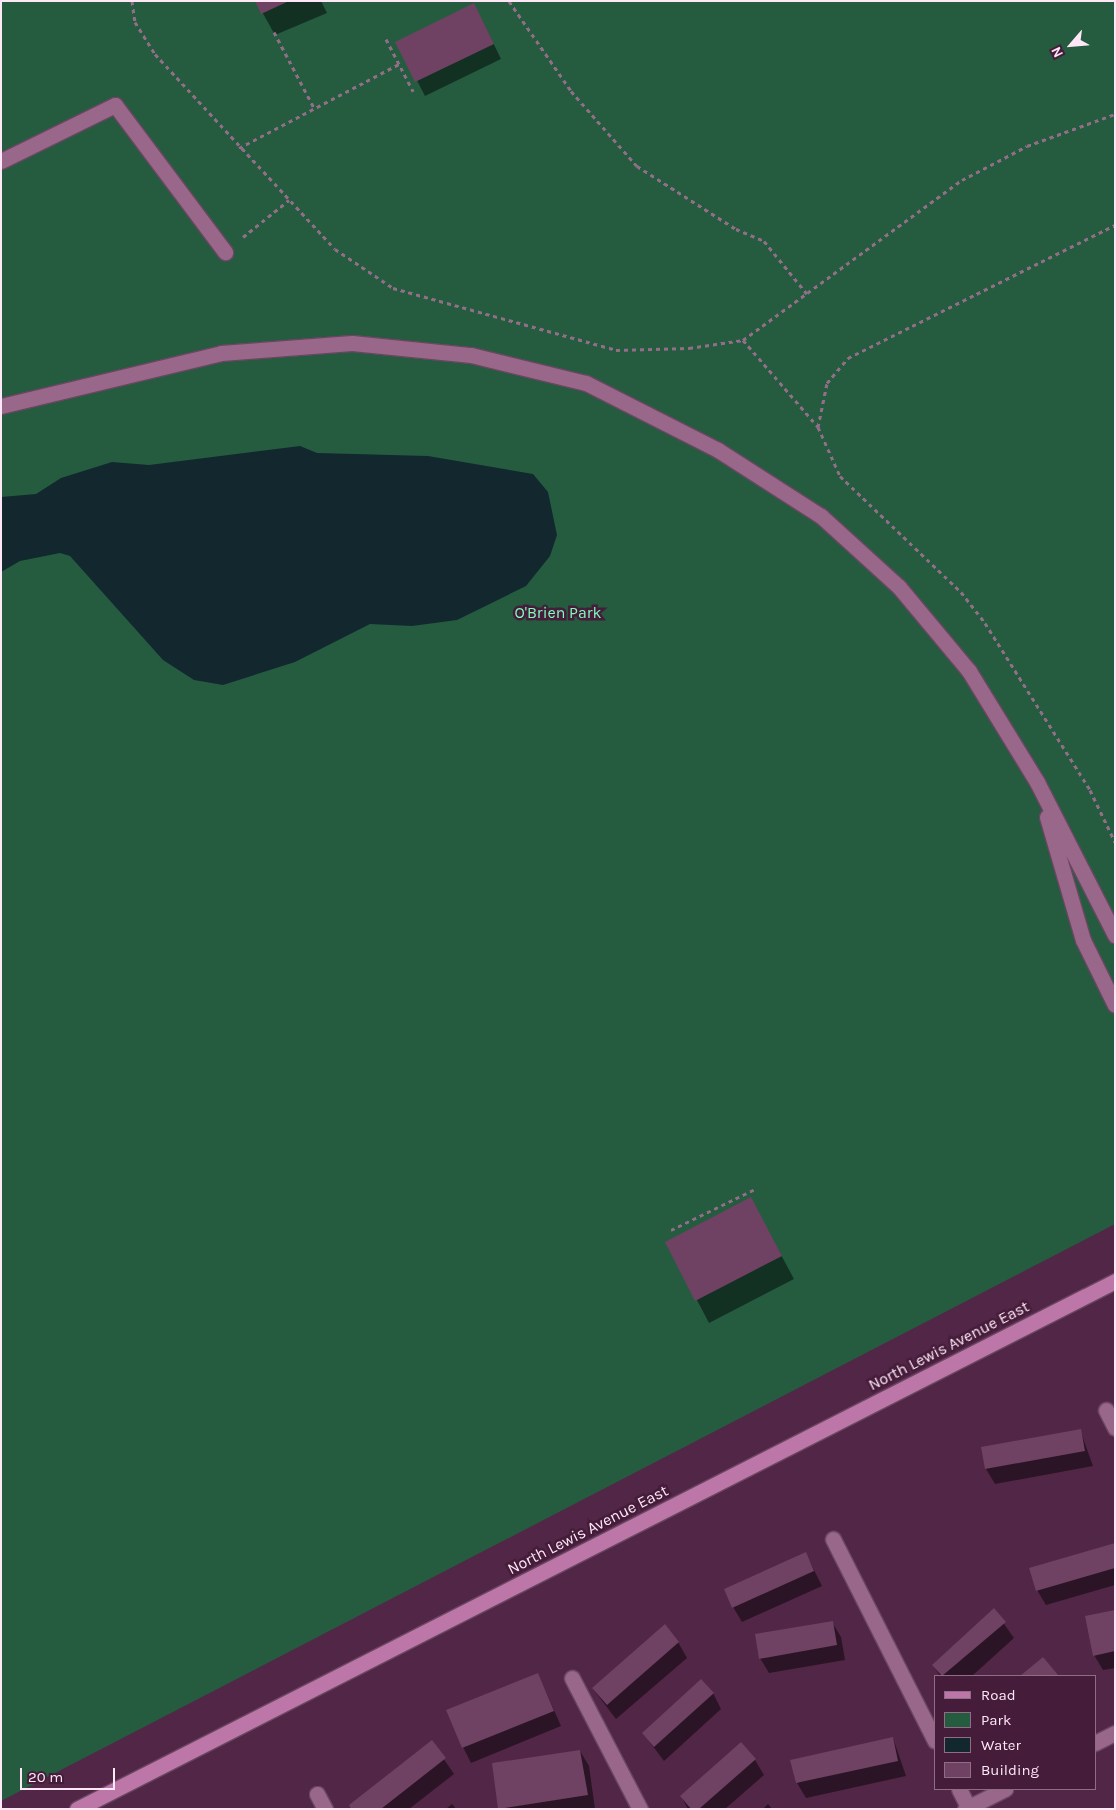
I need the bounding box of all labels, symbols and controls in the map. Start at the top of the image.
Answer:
north arrow [1046,20,1096,70]
text: N [1047,44,1067,60]
park label: O'Brien Park [514,603,602,623]
street label: North Lewis Avenue East [865,1297,1033,1395]
street label: North Lewis Avenue East [504,1481,672,1579]
legend [934,1675,1096,1790]
text: Road [981,1686,1016,1704]
text: Park [981,1711,1011,1729]
text: Water [981,1736,1021,1754]
scale bar [22,1758,118,1790]
text: Building [981,1761,1039,1779]
text: 20 m [28,1768,63,1786]

